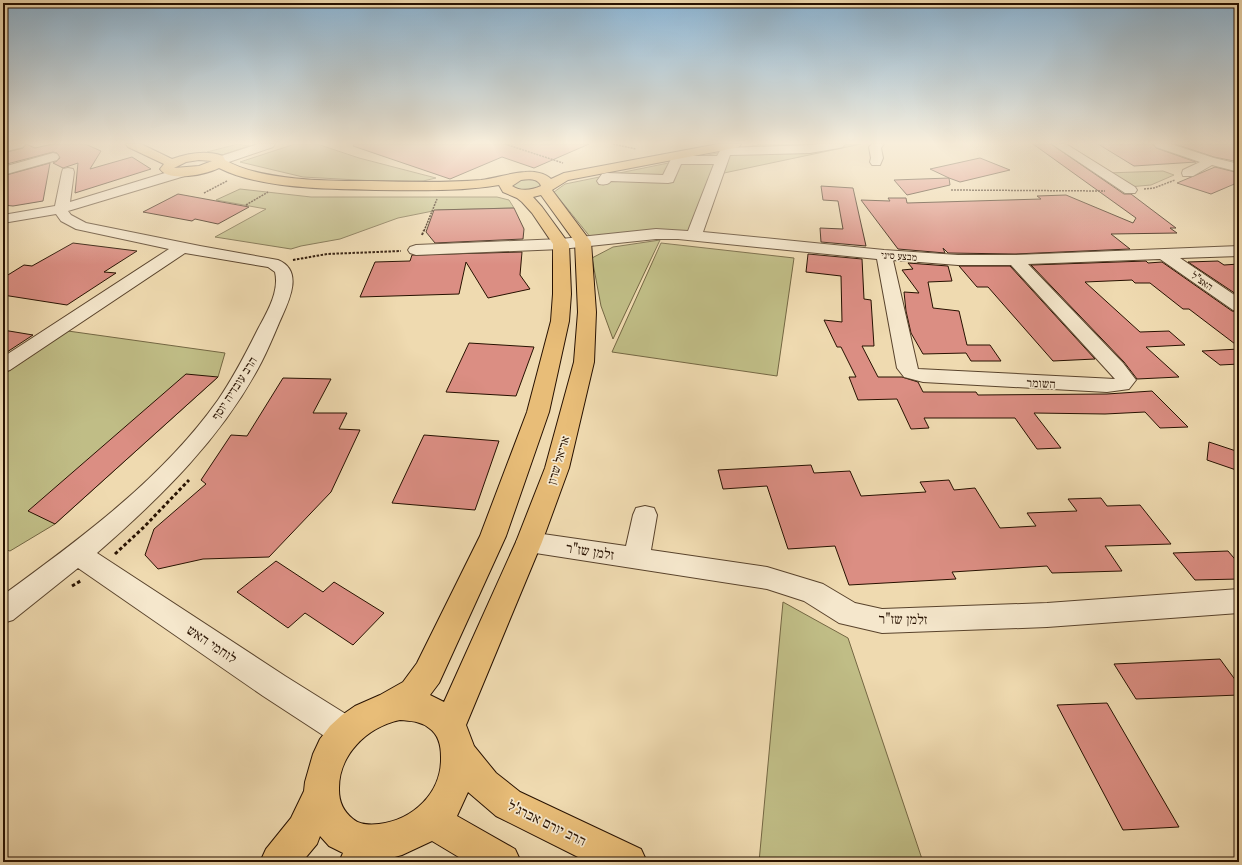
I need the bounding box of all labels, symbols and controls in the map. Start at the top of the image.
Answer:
street label: מבצע סיני [881,248,917,264]
street label: האצ"ל [1188,269,1216,293]
street label: הרב עובדיה יוסף [208,354,260,422]
street label: השומר [1026,375,1056,391]
street label: אריאל שרון [544,434,572,486]
street label: זלמן שז"ר [565,538,615,564]
street label: זלמן שז"ר [879,610,927,628]
street label: לוחמי האש [183,621,241,667]
street label: הרב יורם אברג'ל [505,796,589,850]

